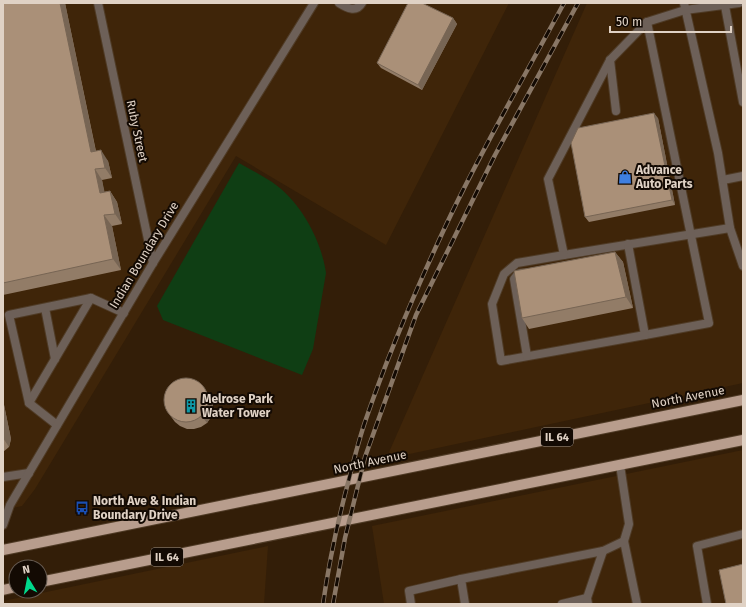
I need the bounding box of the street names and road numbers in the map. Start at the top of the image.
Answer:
street label: Ruby Street [124,99,151,164]
street label: Indian Boundary Drive [107,199,181,311]
street label: North Avenue [650,383,726,411]
road number: IL 64 [541,428,573,446]
street label: North Avenue [332,447,408,477]
road number: IL 64 [151,548,183,566]

